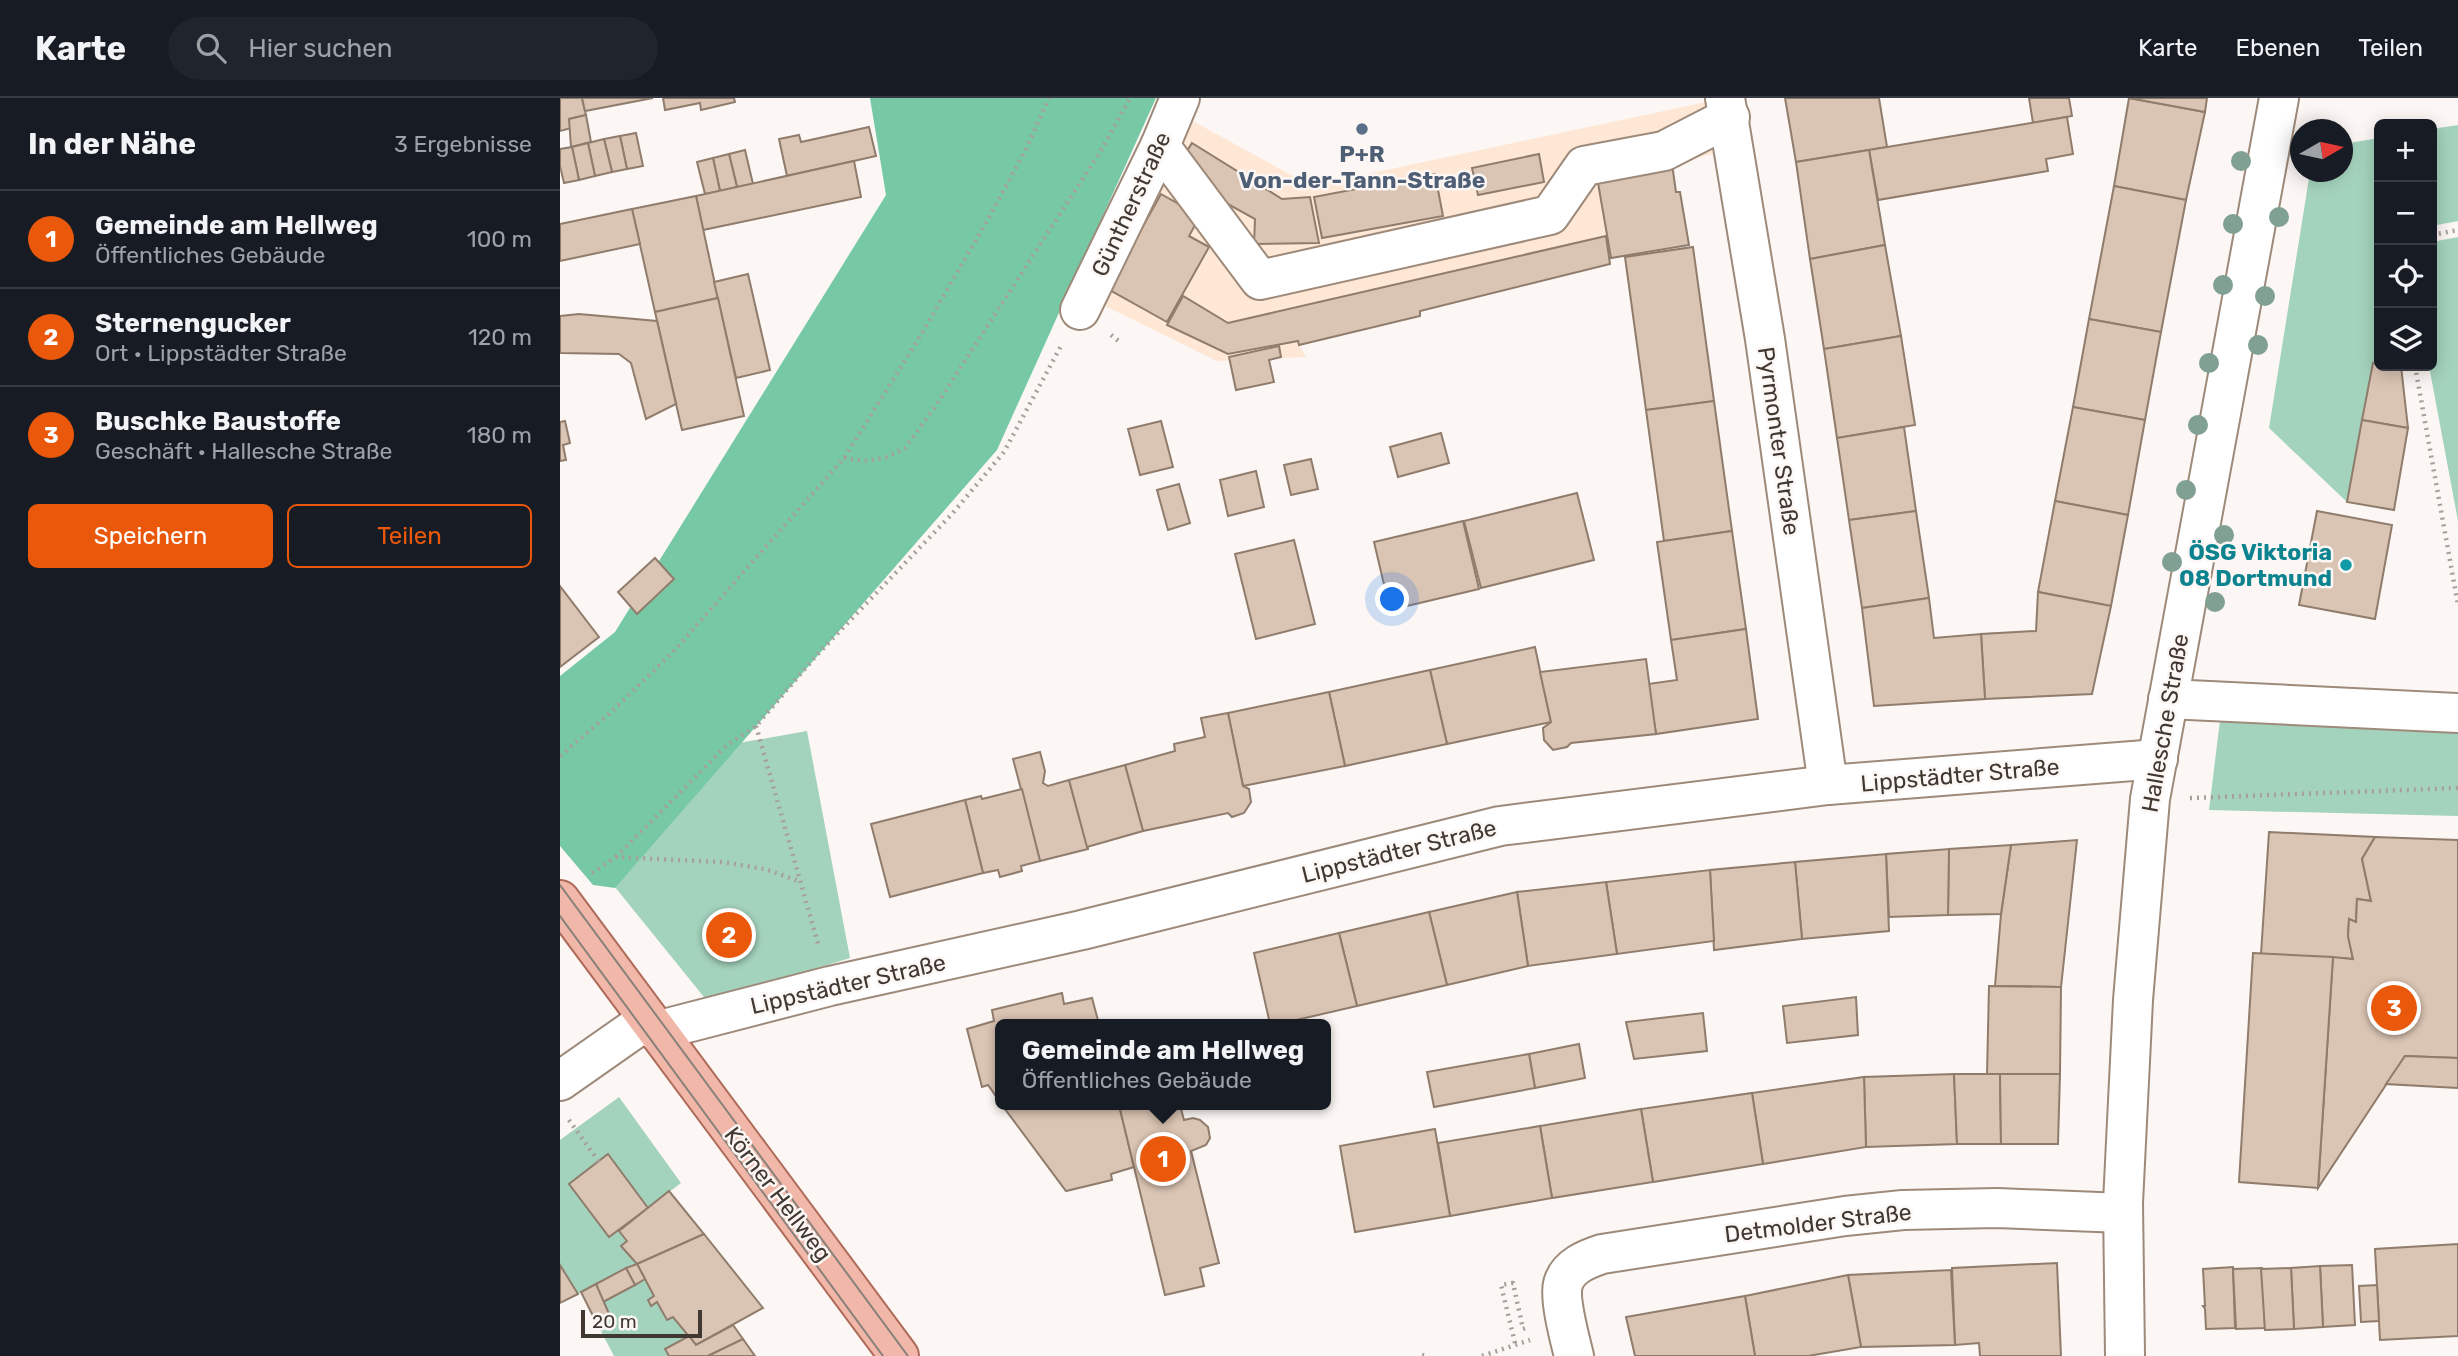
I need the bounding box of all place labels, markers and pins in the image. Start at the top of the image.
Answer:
marker: P+R Von-der-Tann-Straße [1354,121,1370,137]
place label: P+R Von-der-Tann-Straße [1239,140,1485,194]
place label: ÖSG Viktoria 08 Dortmund [2179,538,2332,592]
marker: ÖSG Viktoria 08 Dortmund [2338,557,2354,573]
pin: 2 [706,909,752,961]
pin: 3 [2371,982,2417,1034]
pin: 1 [1140,1133,1186,1185]

